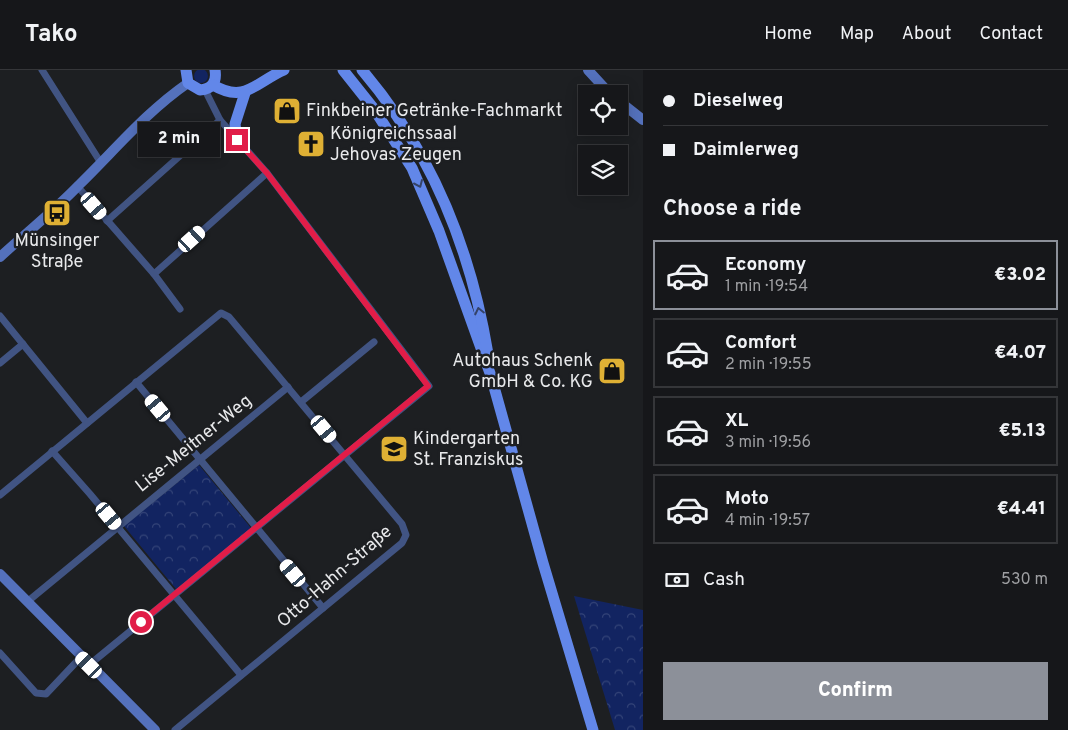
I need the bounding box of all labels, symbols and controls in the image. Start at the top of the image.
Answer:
text: Tako [25,20,78,50]
text: Home [764,23,812,46]
text: Map [840,23,874,46]
text: About [902,23,951,46]
text: Contact [979,23,1043,46]
map controls [578,85,628,195]
button: locate [578,85,628,135]
text: Dieselweg [693,89,784,113]
shop icon: Finkbeiner Getränke-Fachmarkt [272,96,302,126]
place label: Finkbeiner Getränke-Fachmarkt [306,100,563,123]
callout: 2 min [137,122,220,158]
place label: Königreichssaal Jehovas Zeugen [330,123,462,167]
text: 2 min [158,129,200,149]
route end [226,129,248,151]
church icon: Königreichssaal Jehovas Zeugen [296,129,326,159]
text: Daimlerweg [693,138,799,162]
button: layers [578,145,628,195]
one-way arrow [413,179,424,188]
car [78,190,109,222]
text: Choose a ride [663,196,801,223]
bus stop icon: Münsinger Straße [42,198,72,228]
car [175,223,208,255]
place label: Münsinger Straße [14,230,100,274]
icon: car [665,253,710,298]
text: Economy [725,253,806,277]
text: €3.02 [994,263,1046,287]
text: 1 min · 19:54 [725,277,808,297]
one-way arrow [474,306,485,315]
icon: car [665,331,710,376]
text: Comfort [725,331,797,355]
text: €4.07 [994,341,1046,365]
place label: Autohaus Schenk GmbH & Co. KG [452,350,593,394]
text: 2 min · 19:55 [725,355,812,375]
shop icon: Autohaus Schenk GmbH & Co. KG [597,356,627,386]
street label: Lise-Meitner-Weg [131,390,257,498]
car [142,392,173,424]
icon: car [665,409,710,454]
text: XL [725,409,748,433]
car [308,413,339,445]
text: €5.13 [998,419,1046,443]
place label: Kindergarten St. Franziskus [413,428,524,472]
text: 3 min · 19:56 [725,433,811,453]
school or university icon: Kindergarten St. Franziskus [379,434,409,464]
icon: car [665,487,710,532]
text: Moto [725,487,769,511]
text: €4.41 [997,497,1046,521]
car [93,500,124,532]
text: 4 min · 19:57 [725,511,810,531]
street label: Otto-Hahn-Straße [273,521,397,633]
car [277,557,308,589]
icon: cash [663,566,691,594]
text: Cash [703,568,745,592]
text: 530 m [1001,570,1048,590]
route start [130,611,152,633]
car [73,649,104,681]
button: Confirm [663,662,1048,720]

